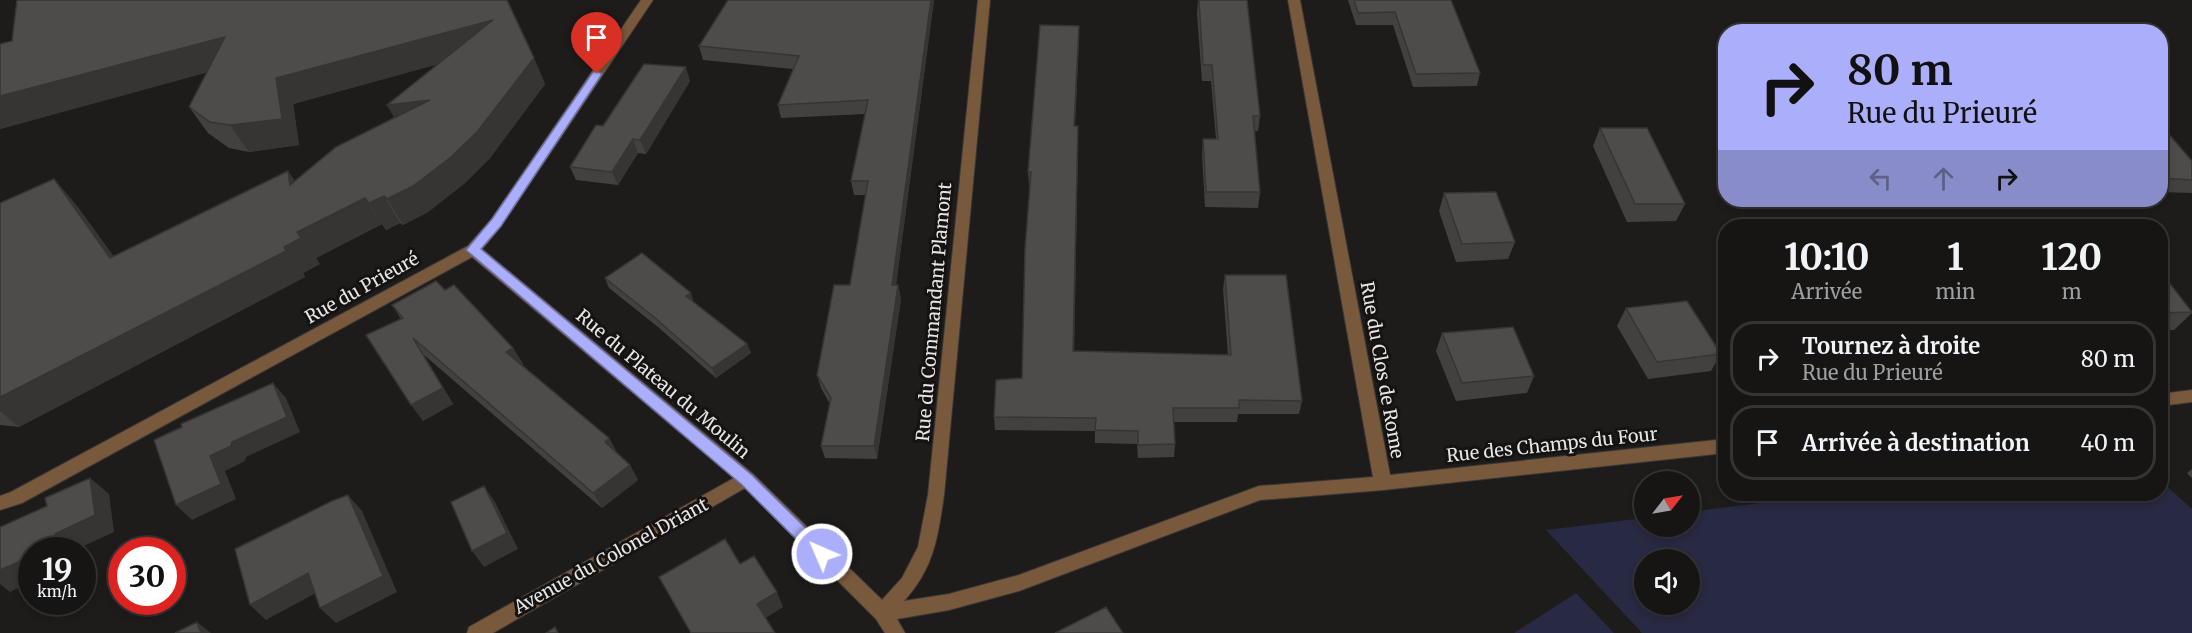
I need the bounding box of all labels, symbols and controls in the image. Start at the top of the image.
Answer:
pin [571,12,622,74]
icon: arrive [580,21,613,54]
text: 80 m [1847,44,1953,96]
icon: right [1748,48,1826,126]
text: Rue du Prieuré [1847,96,2037,130]
icon: left [1864,162,1897,195]
icon: ahead [1927,162,1960,195]
icon: right [1990,162,2023,195]
street label: Rue du Commandant Plamont [911,181,956,442]
text: 10:10 [1784,235,1870,280]
text: 1 [1947,235,1964,280]
text: 120 [2041,235,2102,280]
street label: Rue du Prieuré [301,247,423,328]
text: Arrivée [1791,279,1862,304]
text: min [1936,279,1975,304]
text: m [2062,279,2082,304]
street label: Rue du Clos de Rome [1356,280,1409,460]
street label: Rue du Plateau du Moulin [572,304,755,463]
text: Tournez à droite [1802,332,1980,360]
icon: right [1751,342,1784,375]
text: 80 m [2081,345,2135,373]
text: Rue du Prieuré [1802,360,1943,385]
street label: Rue des Champs du Four [1445,422,1659,467]
icon: arrive [1751,426,1784,459]
text: Arrivée à destination [1802,429,2030,457]
text: 40 m [2080,429,2135,457]
north arrow [1634,471,1700,537]
map controls [1634,471,1700,615]
street label: Avenue du Colonel Driant [509,492,712,619]
position arrow [790,522,854,586]
speed limit sign: 30 [108,537,186,615]
button: sound [1634,549,1700,615]
text: 19 [41,550,73,588]
text: km/h [37,582,77,601]

